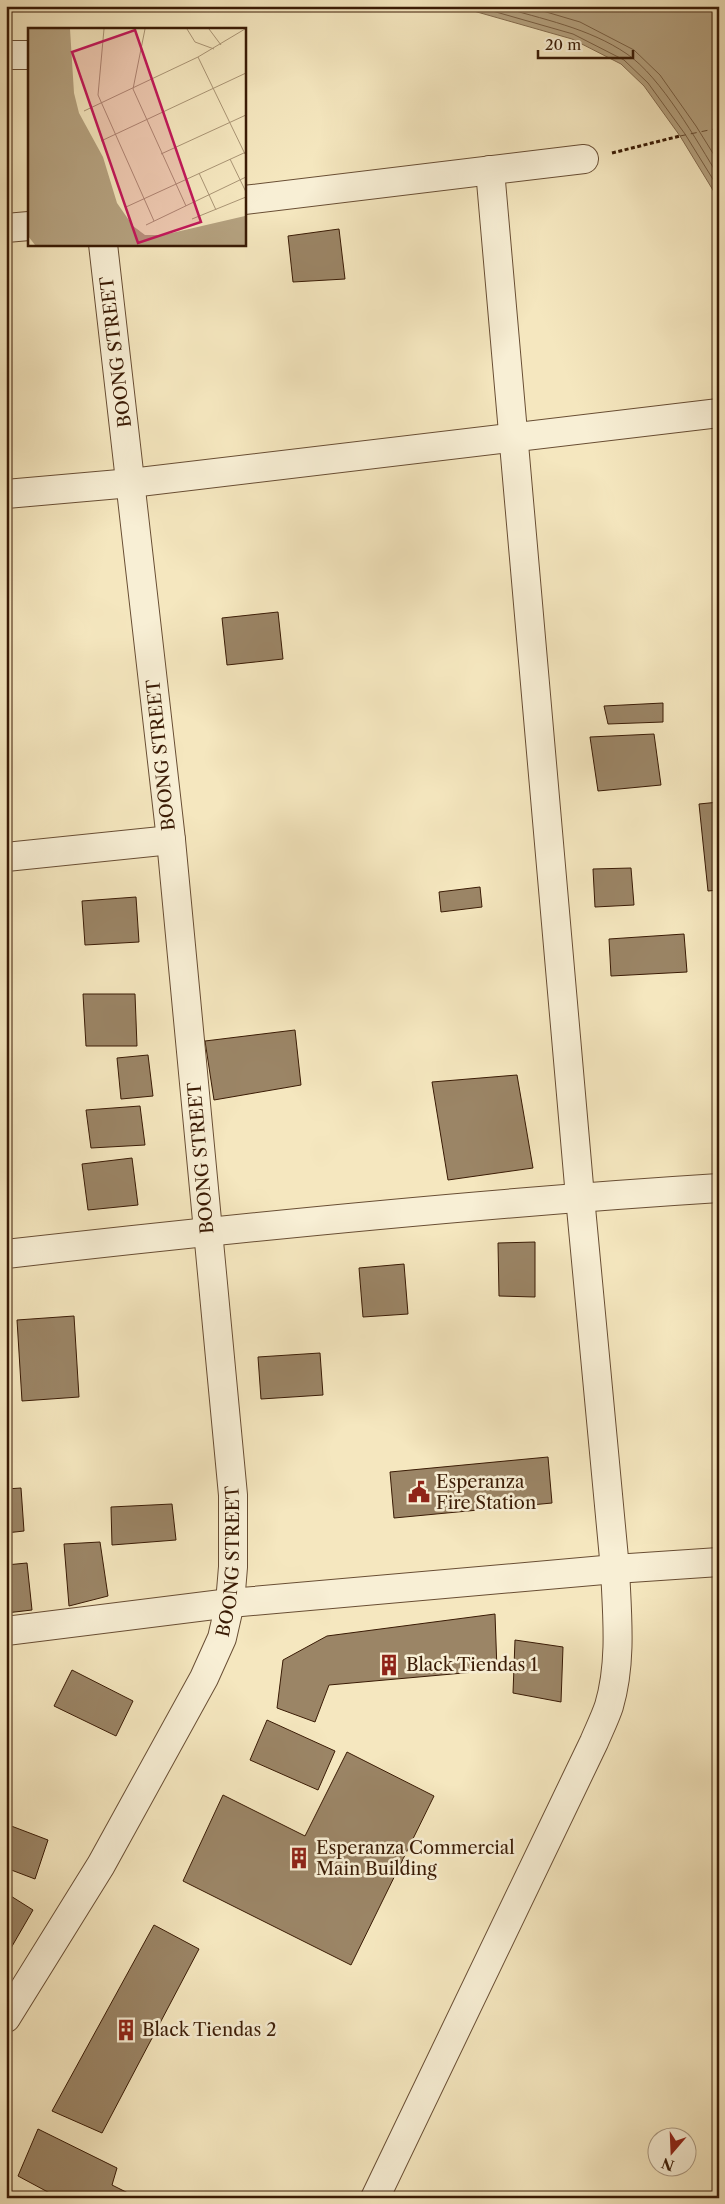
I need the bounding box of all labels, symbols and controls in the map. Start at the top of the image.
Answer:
inset map [28,28,245,245]
scale bar [538,28,632,60]
text: 20 m [545,35,581,54]
street label: BOONG STREET [96,275,136,429]
street label: BOONG STREET [142,678,180,832]
street label: BOONG STREET [183,1081,219,1235]
place label: Esperanza Fire Station [436,1471,536,1514]
public building icon: Esperanza Fire Station [406,1479,432,1505]
street label: BOONG STREET [212,1484,244,1639]
building icon: Black Tiendas 1 [376,1652,402,1678]
place label: Black Tiendas 1 [406,1654,538,1676]
place label: Esperanza Commercial Main Building [316,1837,515,1880]
building icon: Esperanza Commercial Main Building [286,1845,312,1871]
building icon: Black Tiendas 2 [113,2017,139,2043]
place label: Black Tiendas 2 [142,2019,277,2041]
north arrow [648,2126,698,2176]
text: N [659,2154,676,2175]

